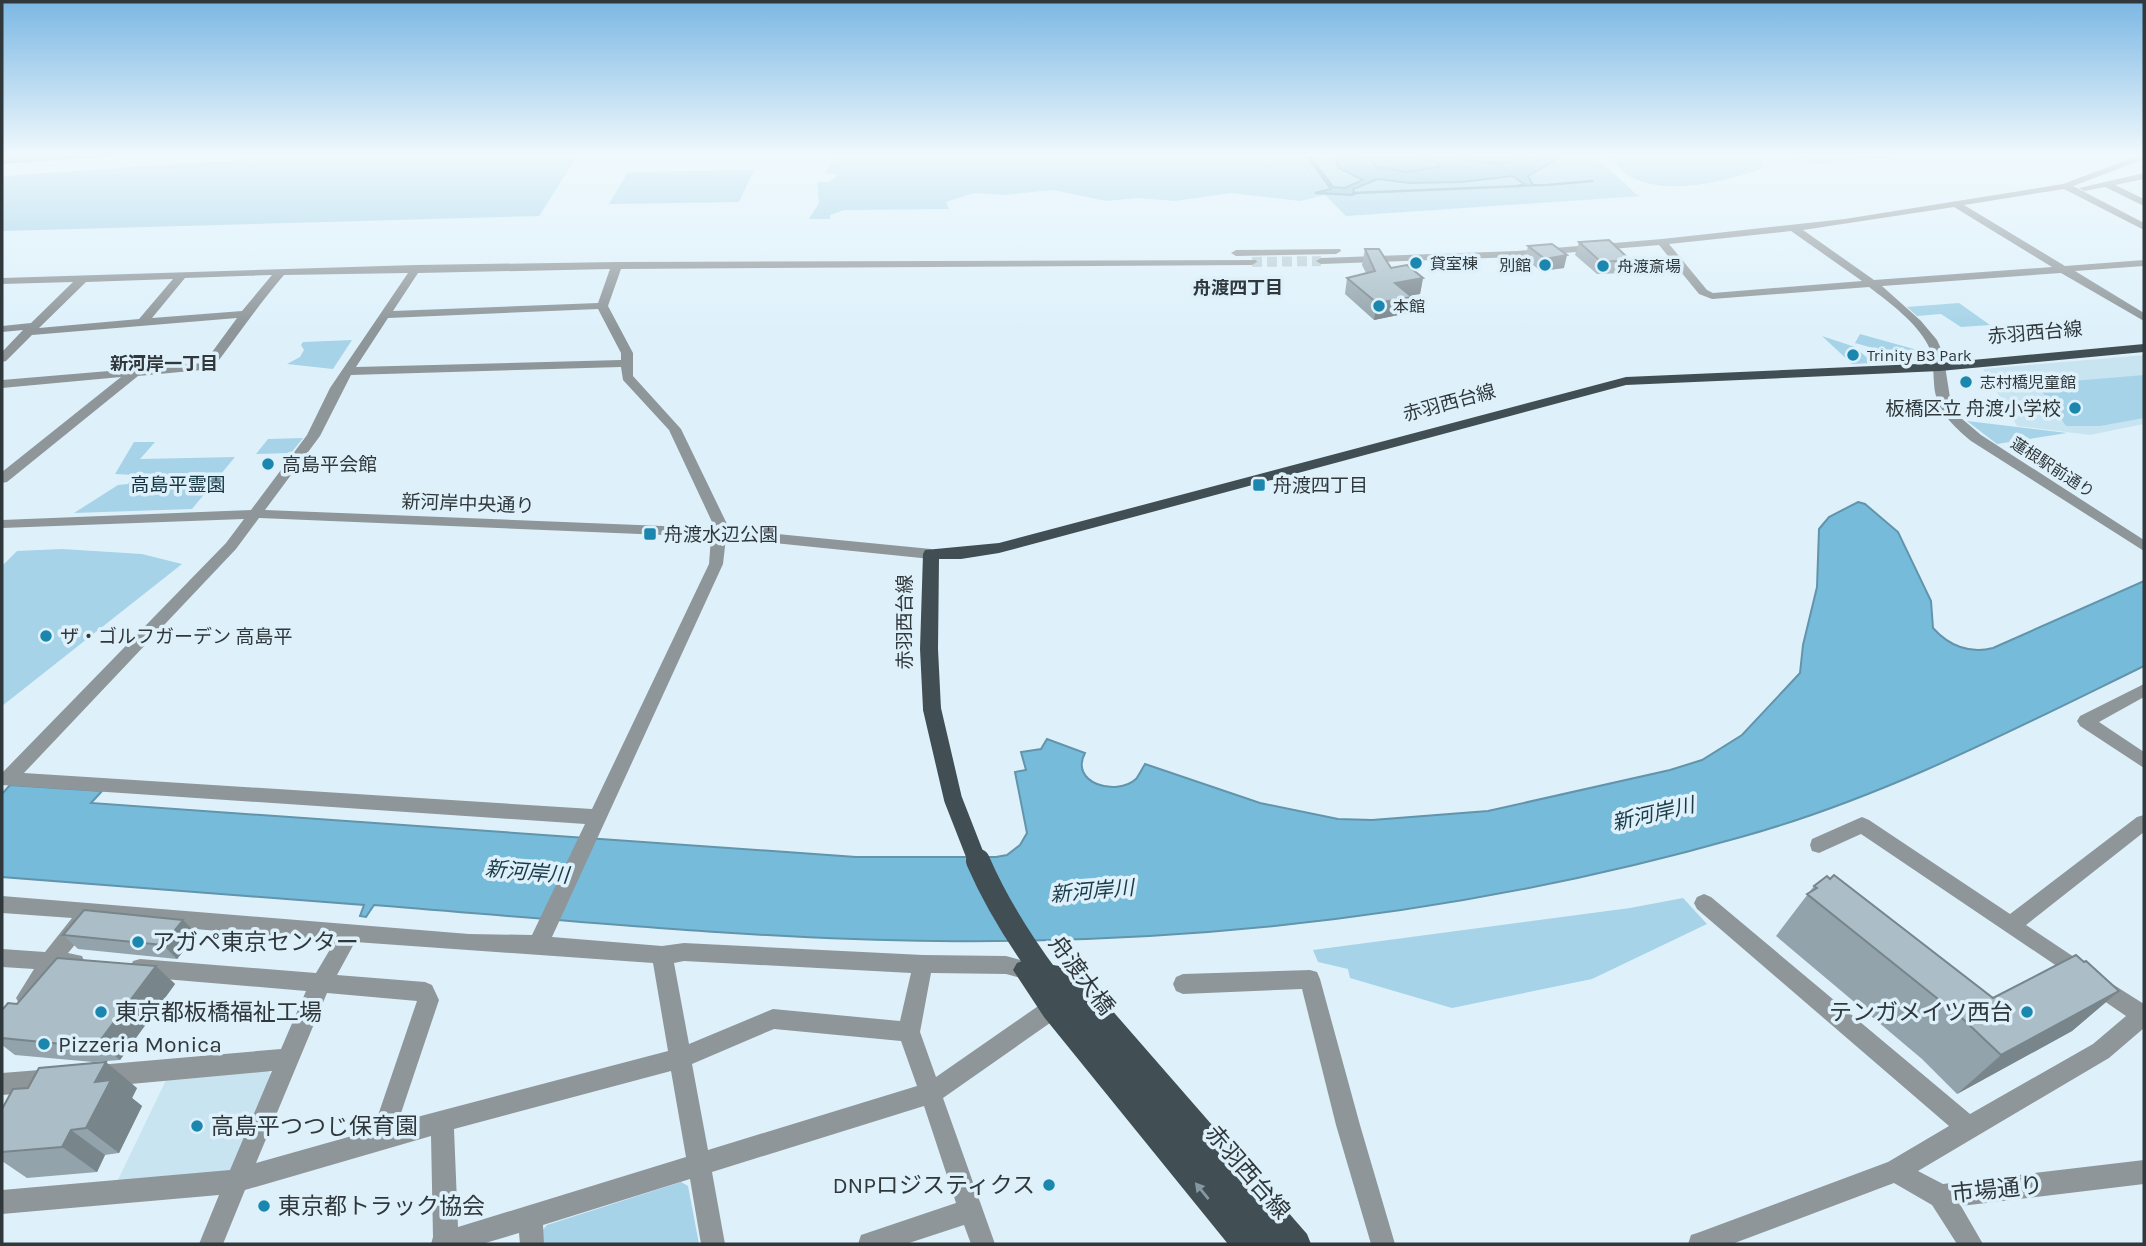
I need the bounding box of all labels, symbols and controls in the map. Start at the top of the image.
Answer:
place label: 貸室棟 [1430,254,1478,273]
marker: 貸室棟 [1408,255,1424,271]
place label: 別館 [1499,256,1531,275]
marker: 別館 [1537,257,1553,273]
place label: 舟渡斎場 [1617,257,1681,276]
marker: 舟渡斎場 [1595,258,1611,274]
district label: 舟渡四丁目 [1193,277,1283,299]
place label: 本館 [1393,297,1425,316]
marker: 本館 [1371,298,1387,314]
street label: 赤羽西台線 [1987,318,2083,348]
place label: Trinity B3 Park [1867,346,1972,365]
marker: Trinity B3 Park [1845,347,1861,363]
district label: 新河岸一丁目 [110,353,218,375]
place label: 志村橋児童館 [1980,373,2076,392]
marker: 志村橋児童館 [1958,374,1974,390]
street label: 赤羽西台線 [1401,380,1498,426]
place label: 板橋区立 舟渡小学校 [1885,398,2061,420]
marker: 板橋区立 舟渡小学校 [2067,400,2083,416]
street label: 蓮根駅前通り [2007,433,2098,502]
place label: 高島平会館 [282,454,377,476]
marker: 高島平会館 [260,456,276,472]
park label: 高島平霊園 [130,474,226,496]
place label: 舟渡四丁目 [1273,475,1368,497]
marker: 舟渡四丁目 [1251,477,1267,493]
street label: 新河岸中央通り [401,491,535,517]
place label: 舟渡水辺公園 [664,524,778,546]
marker: 舟渡水辺公園 [642,526,658,542]
street label: 赤羽西台線 [894,574,916,670]
place label: ザ・ゴルフガーデン 高島平 [60,626,293,648]
marker: ザ・ゴルフガーデン 高島平 [38,628,54,644]
water label: 新河岸川 [1609,792,1699,835]
water label: 新河岸川 [484,856,572,888]
water label: 新河岸川 [1049,875,1137,907]
place label: アガペ東京センター [152,929,359,956]
street label: 舟渡大橋 [1043,930,1120,1020]
marker: アガペ東京センター [130,934,146,950]
place label: 東京都板橋福祉工場 [115,999,322,1026]
place label: テンガメイツ西台 [1829,999,2013,1026]
marker: 東京都板橋福祉工場 [93,1004,109,1020]
marker: テンガメイツ西台 [2019,1004,2035,1020]
place label: Pizzeria Monica [58,1031,222,1058]
marker: Pizzeria Monica [36,1036,52,1052]
place label: 高島平つつじ保育園 [211,1113,418,1140]
marker: 高島平つつじ保育園 [189,1118,205,1134]
street label: 赤羽西台線 [1200,1120,1296,1225]
street label: 市場通り [1950,1171,2044,1208]
place label: DNPロジスティクス [832,1172,1035,1199]
marker: DNPロジスティクス [1041,1177,1057,1193]
one-way arrow [1195,1183,1210,1200]
place label: 東京都トラック協会 [278,1193,485,1220]
marker: 東京都トラック協会 [256,1198,272,1214]

